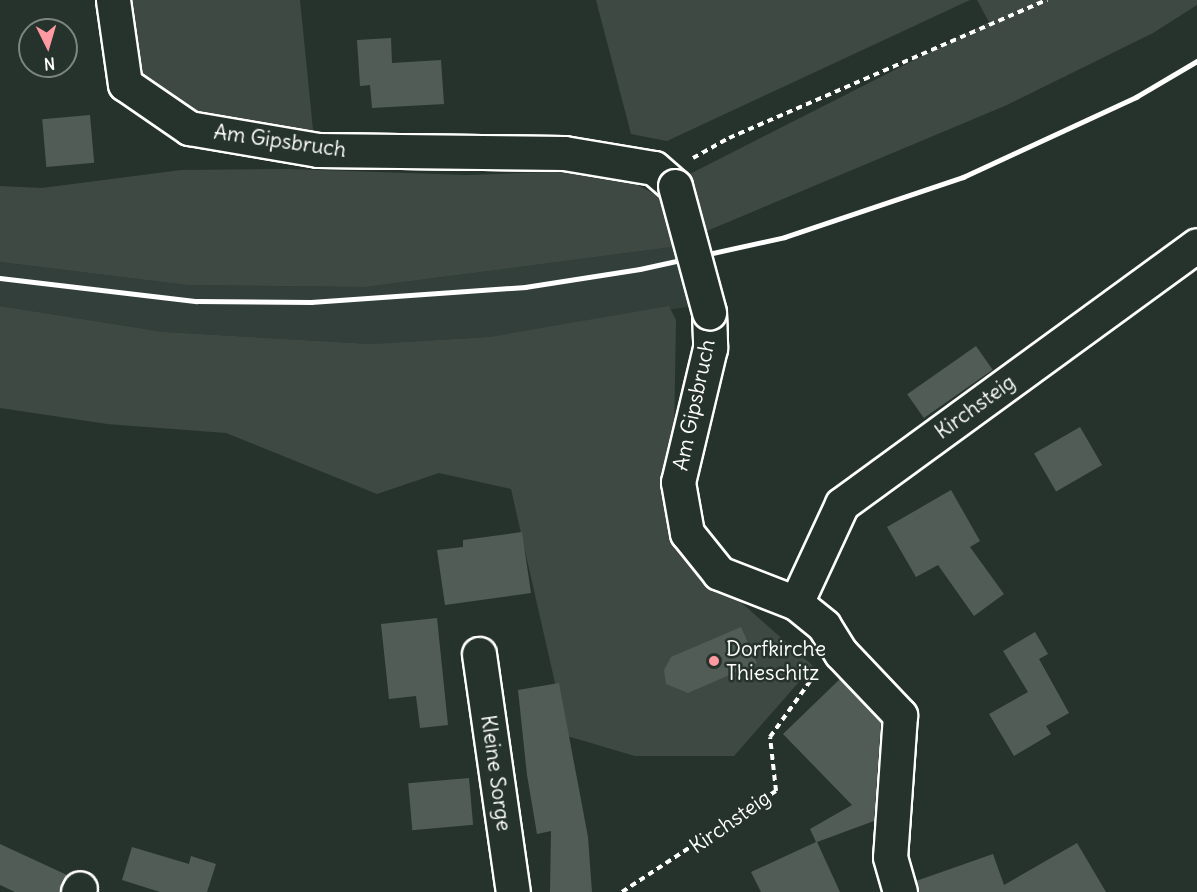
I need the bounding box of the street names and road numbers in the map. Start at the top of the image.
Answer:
street label: Am Gipsbruch [212,119,348,163]
street label: Am Gipsbruch [668,337,720,473]
street label: Kirchsteig [930,369,1020,445]
street label: Kleine Sorge [475,713,517,833]
street label: Kirchsteig [685,785,775,859]

